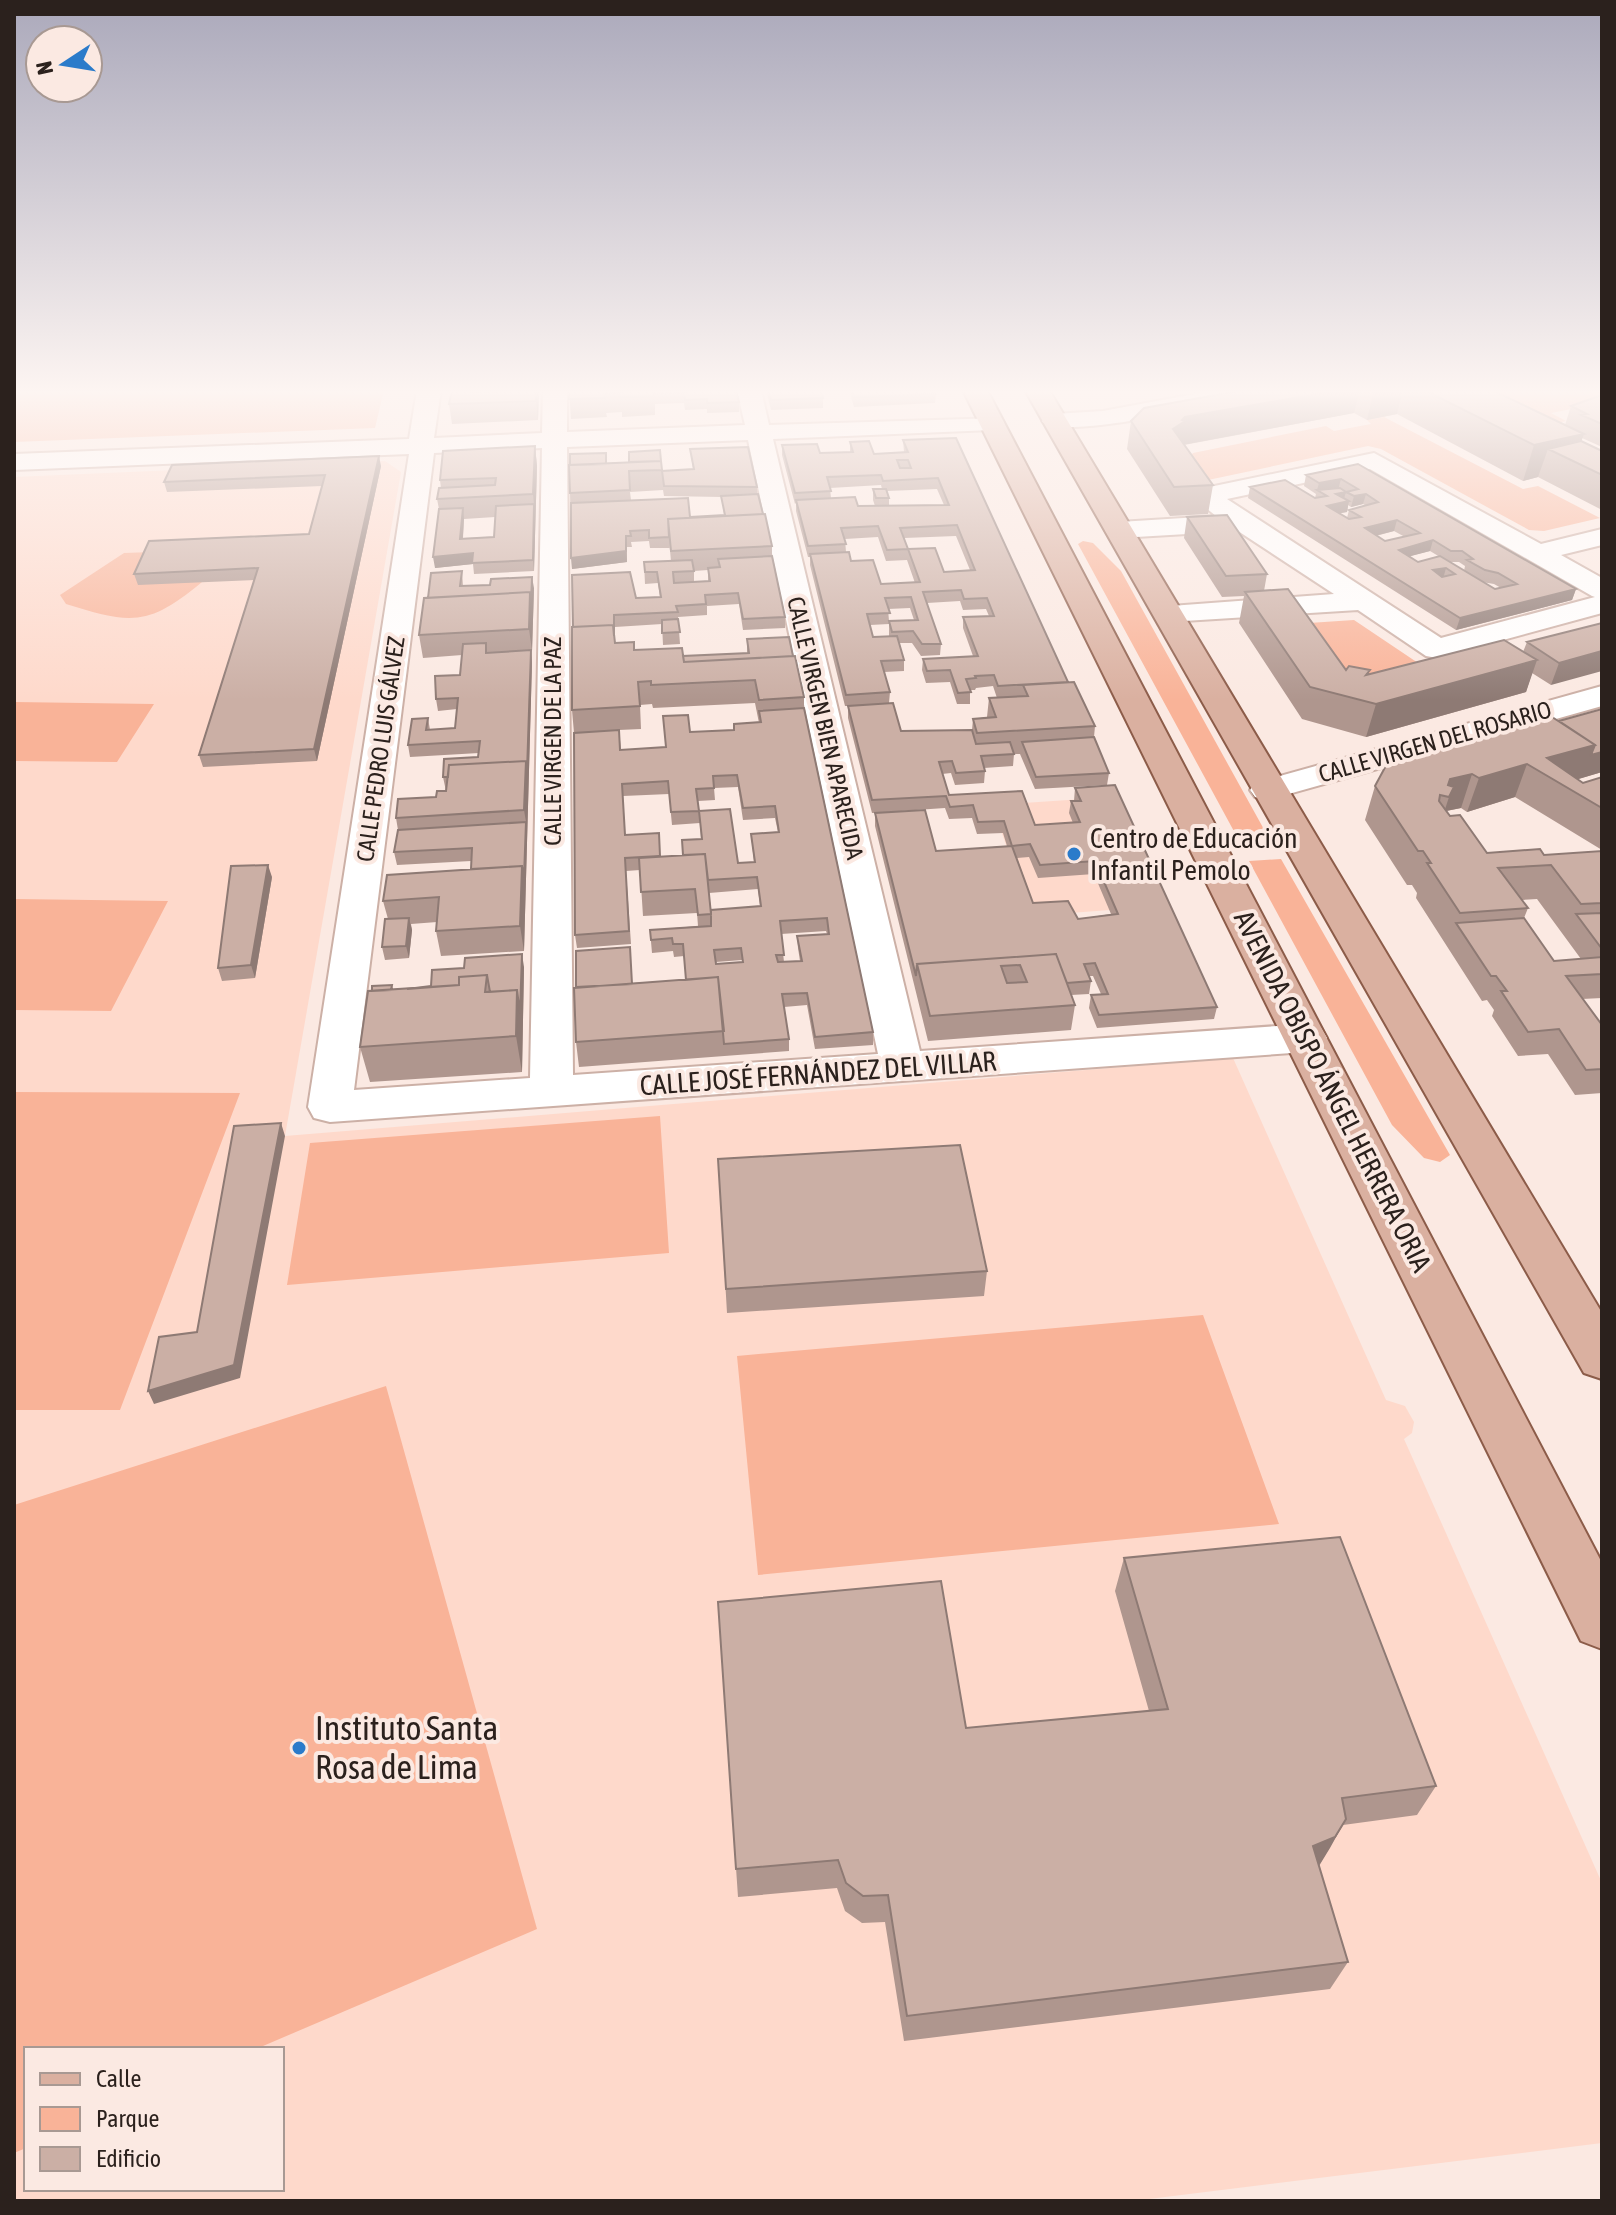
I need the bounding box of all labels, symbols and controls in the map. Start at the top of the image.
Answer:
north arrow [24,24,104,104]
text: N [30,59,59,77]
street label: CALLE VIRGEN BIEN APARECIDA [782,594,869,862]
street label: CALLE PEDRO LUIS GÁLVEZ [351,634,410,863]
street label: CALLE VIRGEN DE LA PAZ [539,636,566,846]
street label: CALLE VIRGEN DEL ROSARIO [1315,695,1554,788]
place label: Centro de Educación Infantil Pemolo [1090,822,1298,886]
marker: Centro de Educación Infantil Pemolo [1065,845,1083,863]
street label: AVENIDA OBISPO ÁNGEL HERRERA ORIA [1228,905,1438,1277]
street label: CALLE JOSÉ FERNÁNDEZ DEL VILLAR [639,1045,997,1101]
place label: Instituto Santa Rosa de Lima [315,1708,498,1786]
marker: Instituto Santa Rosa de Lima [290,1739,308,1757]
legend [24,2047,284,2191]
text: Calle [96,2065,141,2092]
text: Parque [96,2105,159,2132]
text: Edificio [96,2145,161,2172]

